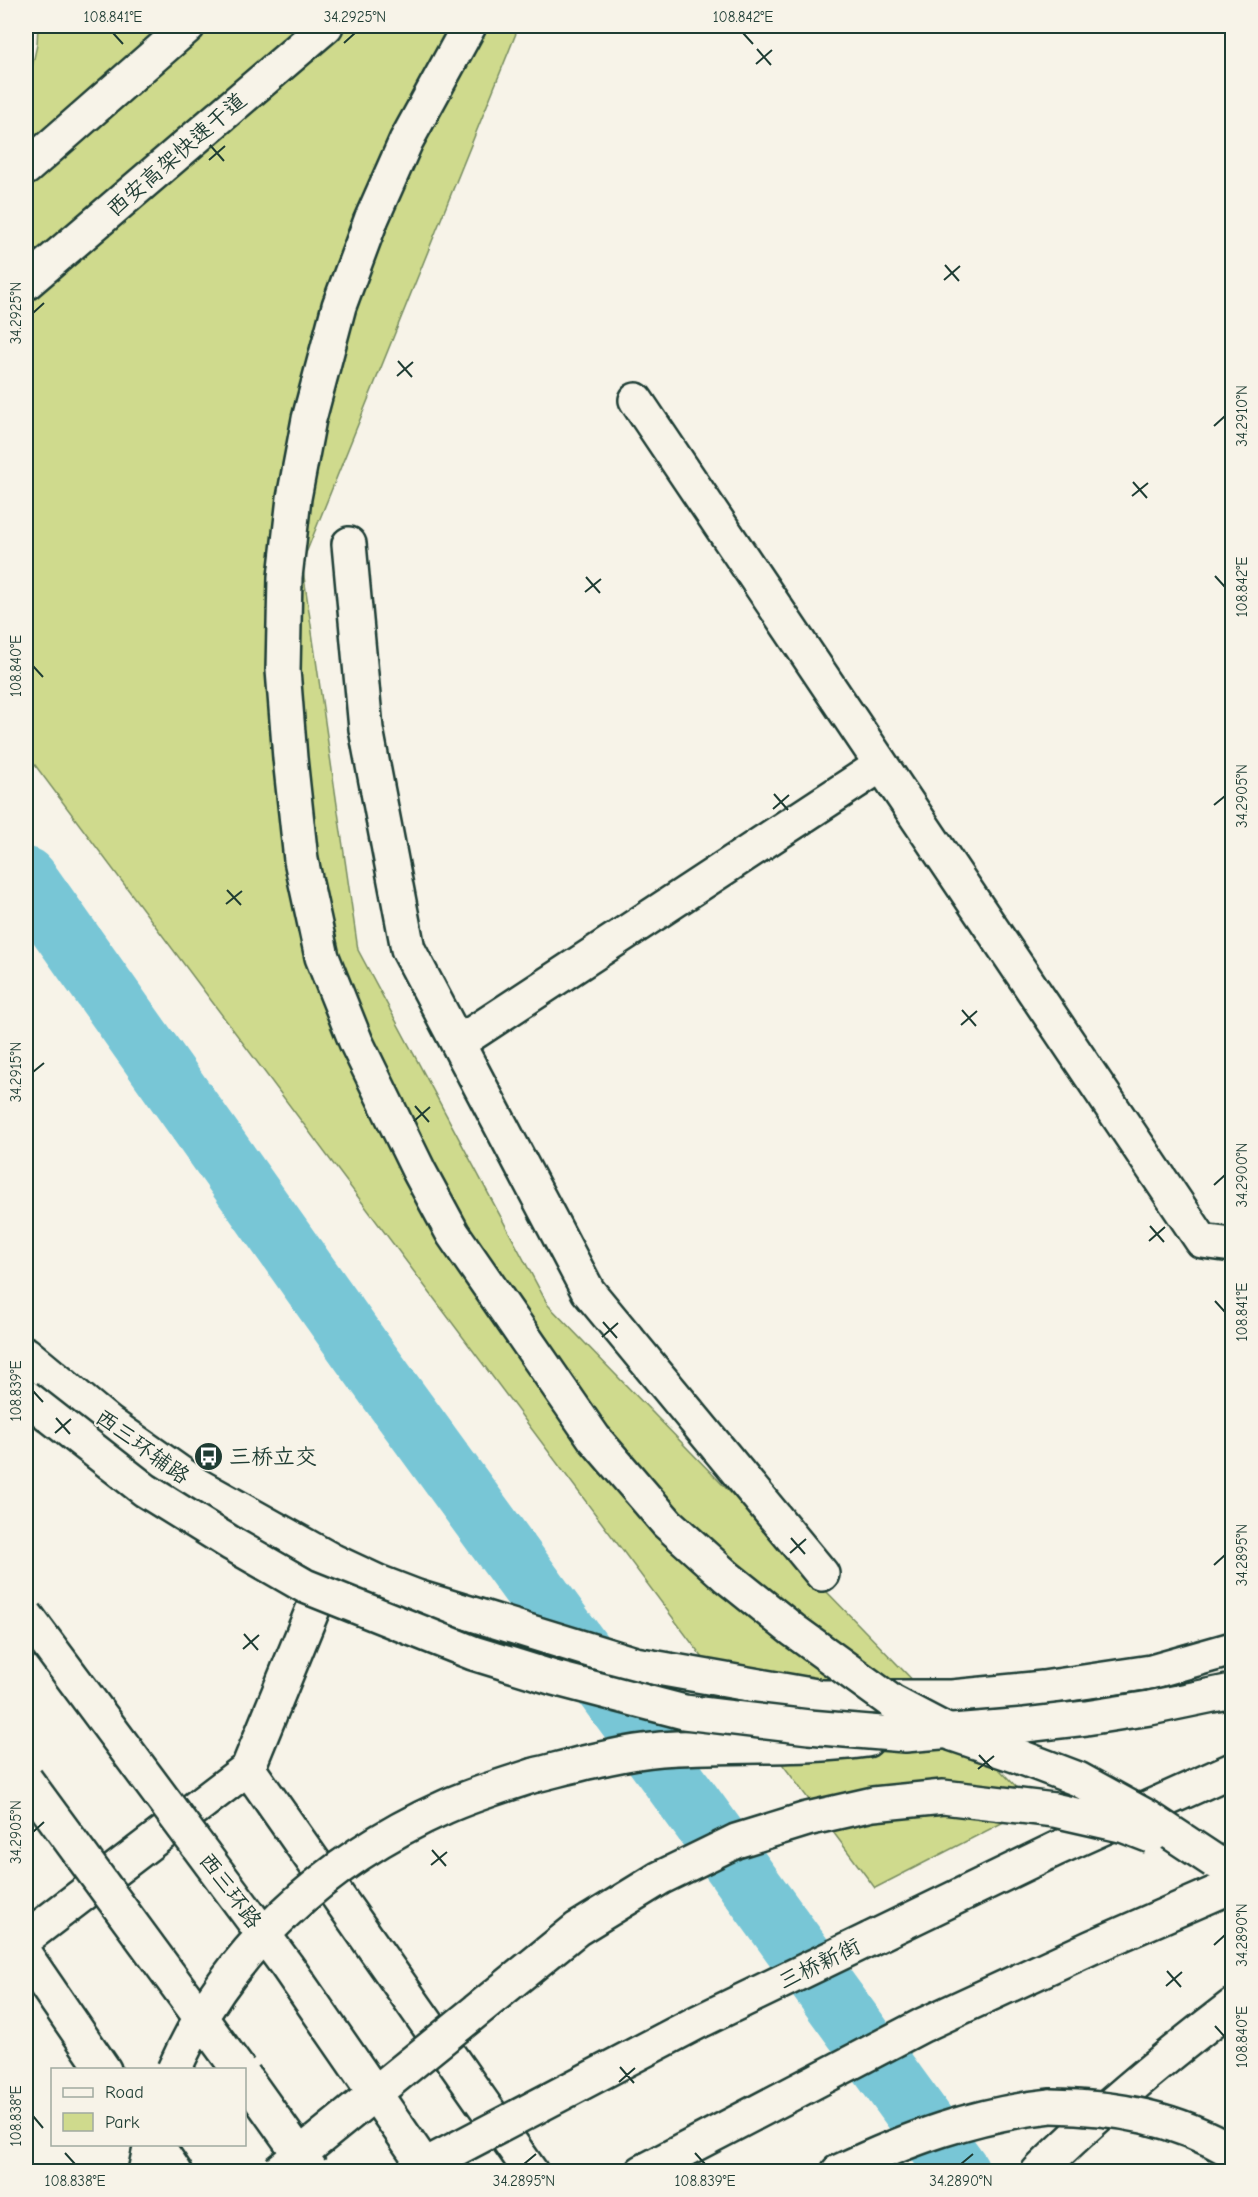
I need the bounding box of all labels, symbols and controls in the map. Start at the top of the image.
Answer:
text: 108.841°E [84,8,142,26]
text: 34.2925°N [324,8,386,26]
text: 108.842°E [713,8,773,26]
street label: 西安高架快速干道 [102,87,252,222]
text: 34.2925°N [7,282,25,344]
text: 34.2910°N [1233,385,1251,447]
text: 108.842°E [1233,557,1251,617]
text: 108.840°E [7,635,25,697]
text: 34.2905°N [1233,764,1251,828]
text: 34.2915°N [7,1042,25,1102]
text: 34.2900°N [1233,1143,1251,1207]
text: 108.841°E [1233,1283,1251,1341]
text: 108.839°E [7,1360,25,1422]
street label: 西三环辅路 [90,1404,195,1490]
bus stop icon: 三桥立交 [192,1440,224,1472]
place label: 三桥立交 [229,1444,317,1470]
text: 34.2895°N [1233,1524,1251,1586]
text: 34.2905°N [7,1800,25,1864]
street label: 西三环路 [193,1848,267,1934]
text: 34.2890°N [1233,1903,1251,1967]
street label: 三桥新街 [774,1933,865,1995]
text: 108.840°E [1233,2006,1251,2068]
legend [51,2068,246,2146]
text: Road [105,2082,144,2103]
text: 108.838°E [7,2086,25,2146]
text: Park [105,2112,140,2133]
text: 108.838°E [45,2172,105,2190]
text: 34.2895°N [493,2172,555,2190]
text: 108.839°E [674,2172,736,2190]
text: 34.2890°N [929,2172,993,2190]

